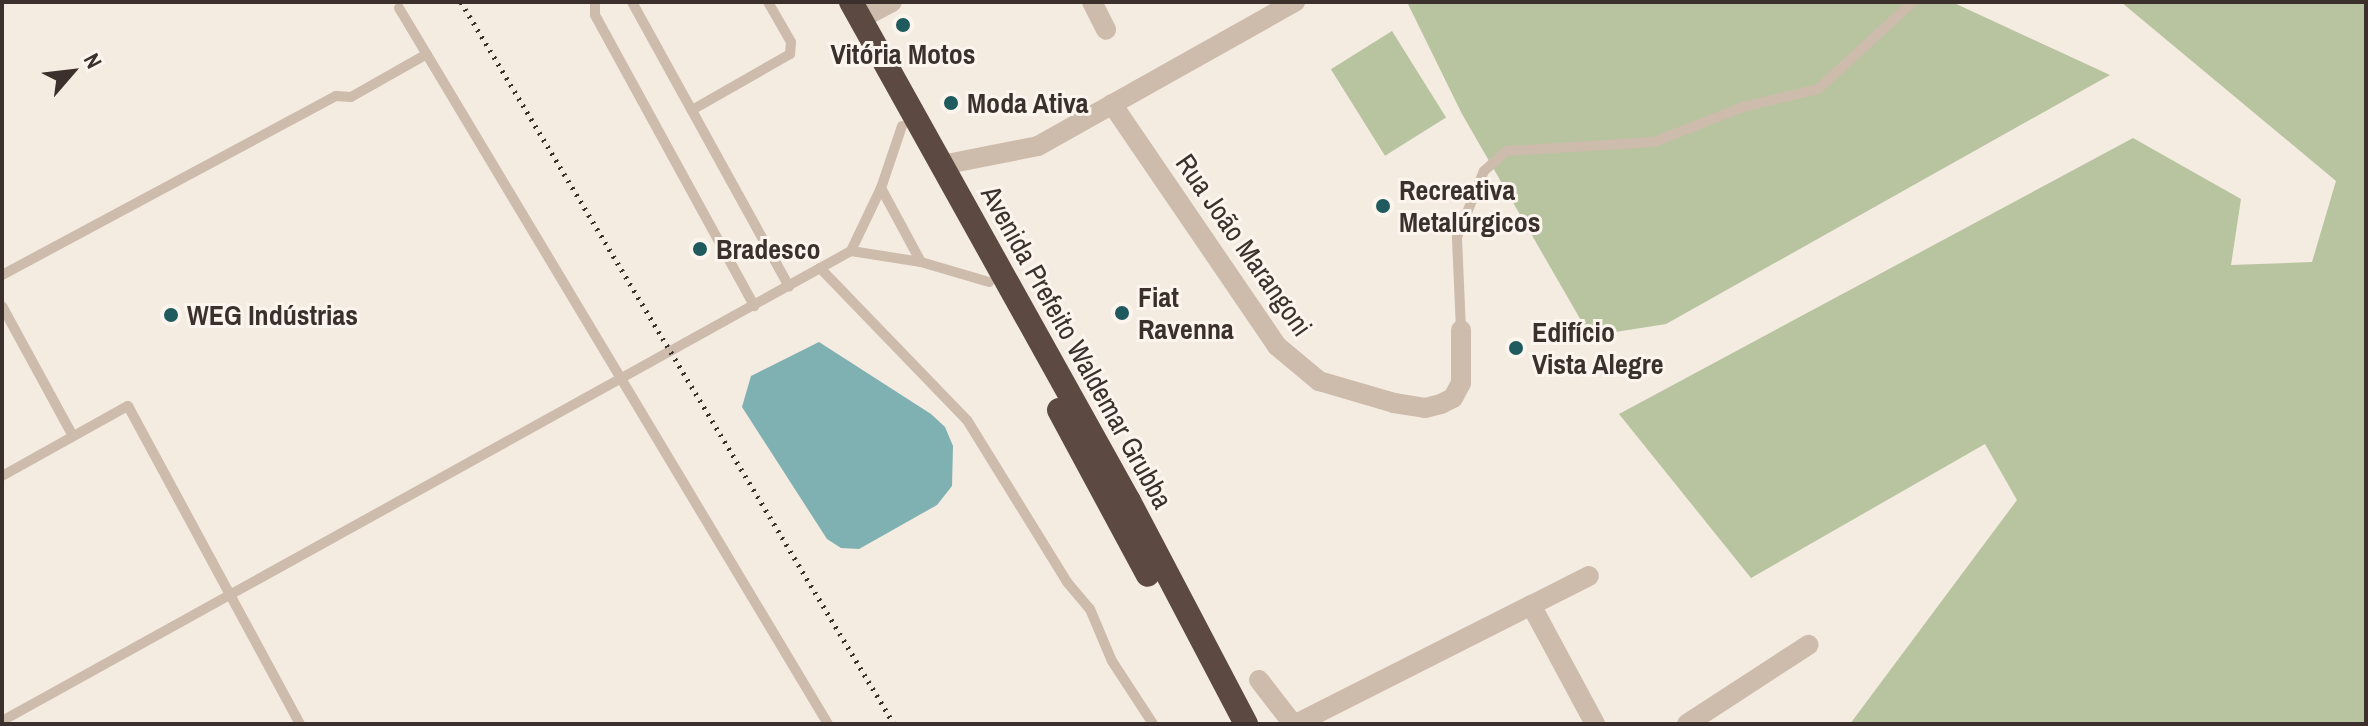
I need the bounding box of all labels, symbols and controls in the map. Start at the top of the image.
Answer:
marker: Vitória Motos [894,16,912,34]
north arrow [32,32,112,112]
place label: Vitória Motos [830,37,976,71]
text: N [77,48,109,74]
place label: Moda Ativa [967,86,1089,120]
marker: Moda Ativa [942,94,960,112]
street label: Rua João Marangoni [1169,148,1319,342]
place label: Recreativa Metalúrgicos [1399,173,1541,239]
street label: Avenida Prefeito Waldemar Grubba [974,180,1180,514]
marker: Recreativa Metalúrgicos [1374,197,1392,215]
place label: Bradesco [716,232,821,266]
marker: Bradesco [691,240,709,258]
place label: Fiat Ravenna [1138,280,1234,346]
place label: WEG Indústrias [187,298,358,332]
marker: Fiat Ravenna [1113,304,1131,322]
marker: WEG Indústrias [162,306,180,324]
place label: Edifício Vista Alegre [1532,315,1664,381]
marker: Edifício Vista Alegre [1507,339,1525,357]

